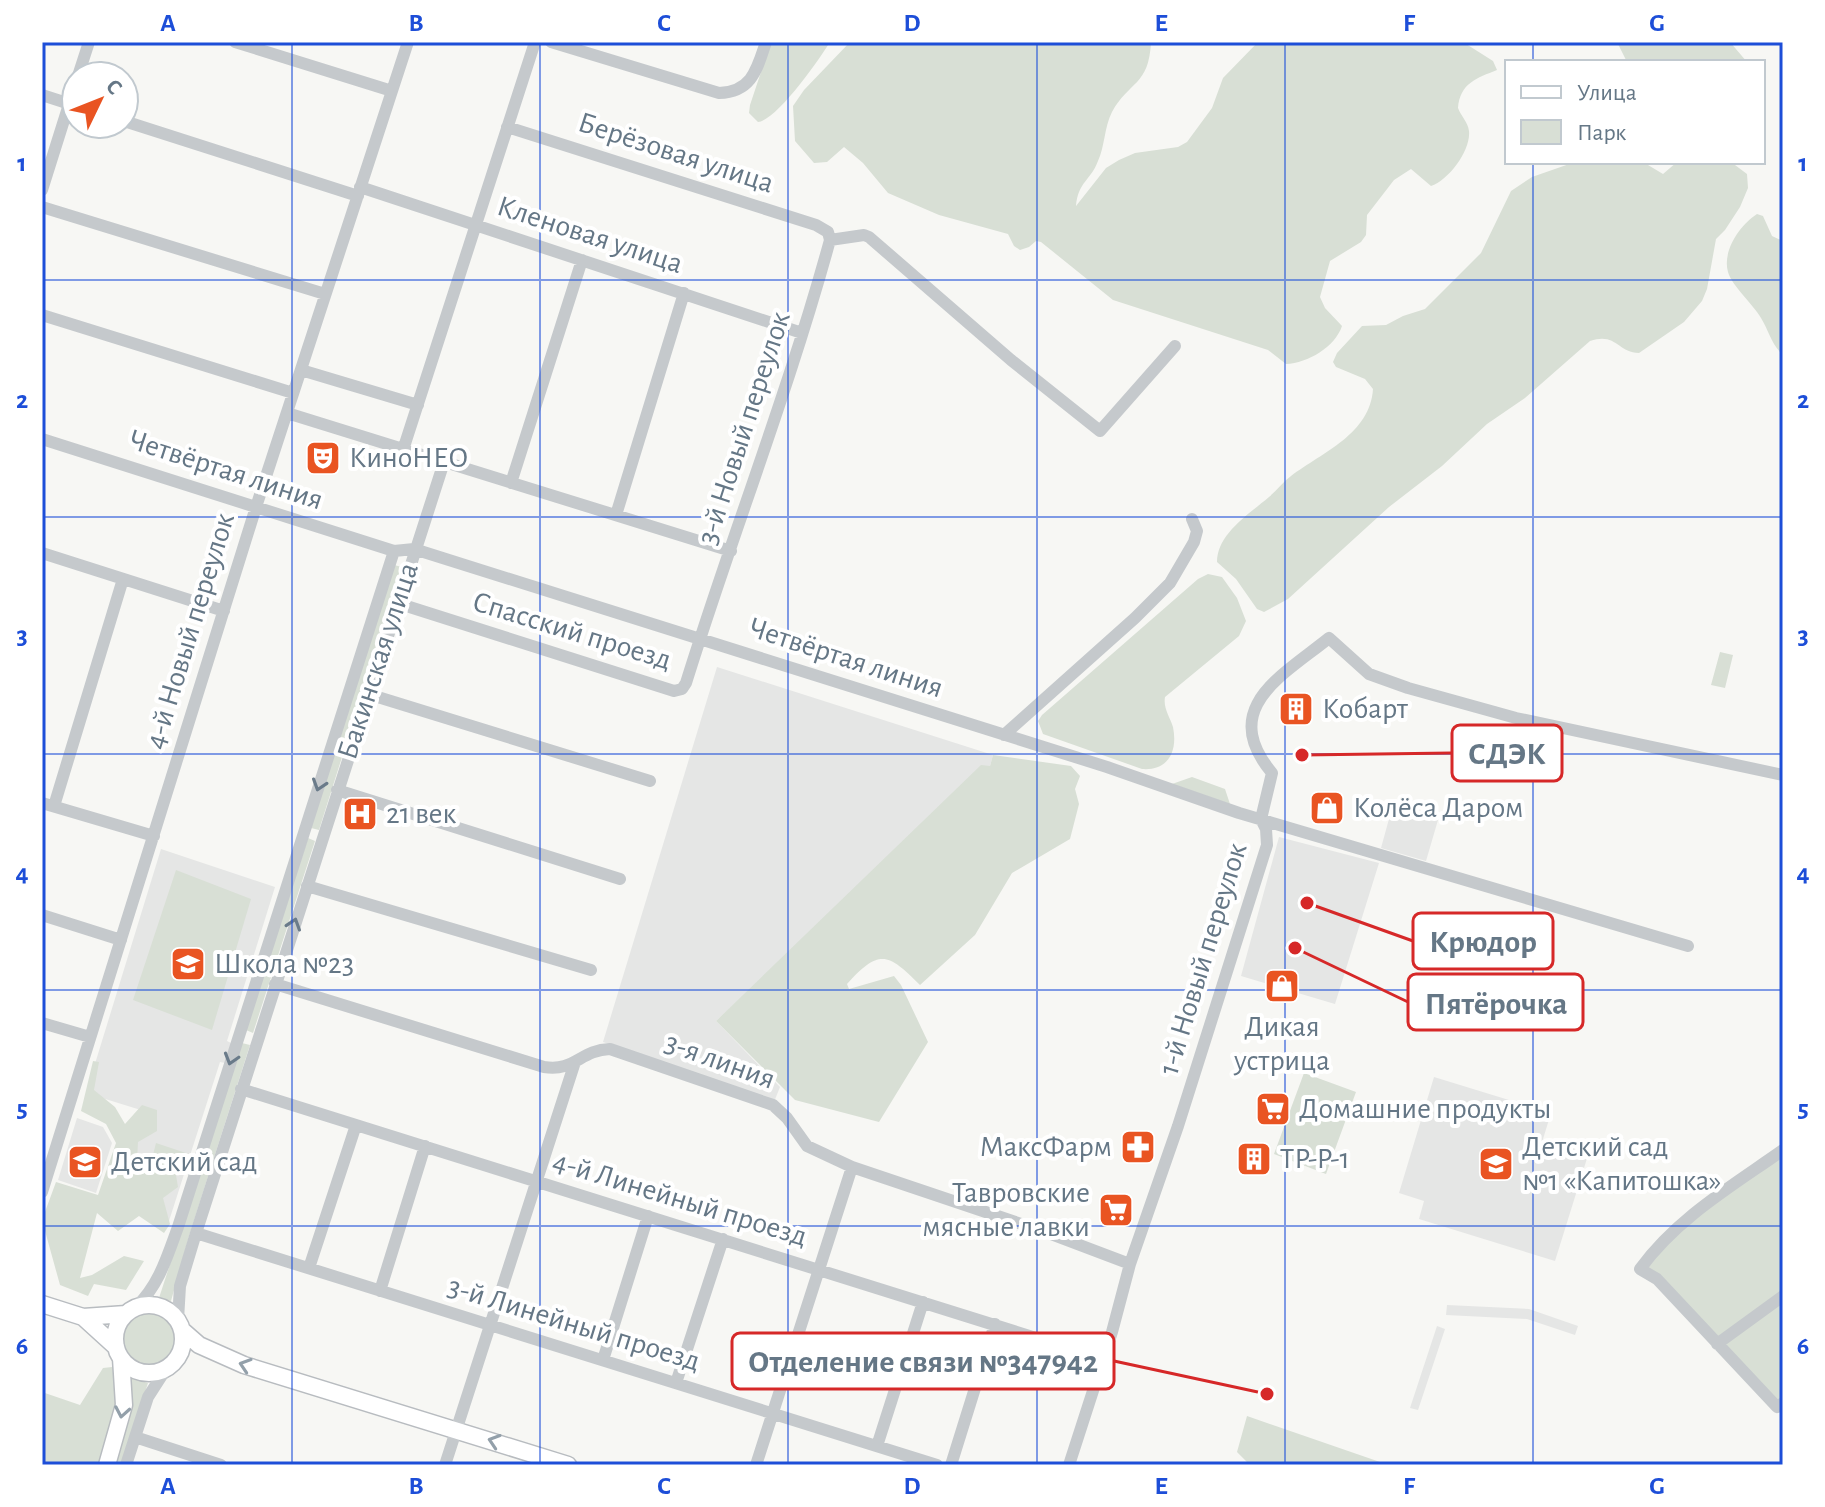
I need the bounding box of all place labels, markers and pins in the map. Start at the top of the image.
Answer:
theatre icon: КиноНЕО [304,439,342,477]
place label: КиноНЕО [349,443,469,473]
building icon: Кобарт [1277,690,1315,728]
place label: Кобарт [1322,694,1408,724]
callout: СДЭК [1452,725,1562,781]
shop icon: Колёса Даром [1308,789,1346,827]
place label: Колёса Даром [1353,793,1523,823]
hospital icon: 21 век [341,795,379,833]
place label: 21 век [386,799,457,829]
callout: Крюдор [1413,913,1553,969]
school or university icon: Школа №23 [169,945,207,983]
place label: Школа №23 [214,949,354,979]
shop icon: Дикая устрица [1263,967,1301,1005]
callout: Пятёрочка [1408,974,1583,1030]
place label: Дикая устрица [1233,1012,1330,1076]
supermarket icon: Домашние продукты [1254,1090,1292,1128]
place label: Домашние продукты [1299,1094,1552,1124]
pharmacy icon: МаксФарм [1119,1128,1157,1166]
place label: МаксФарм [979,1132,1112,1162]
place label: Детский сад №1 «Капитошка» [1522,1132,1721,1196]
building icon: ТР-Р-1 [1235,1140,1273,1178]
school or university icon: Детский сад [66,1143,104,1181]
place label: ТР-Р-1 [1280,1144,1350,1174]
school or university icon: Детский сад №1 «Капитошка» [1477,1145,1515,1183]
place label: Детский сад [111,1147,257,1177]
place label: Тавровские мясные лавки [922,1178,1090,1242]
supermarket icon: Тавровские мясные лавки [1097,1191,1135,1229]
callout: Отделение связи №347942 [732,1333,1114,1389]

